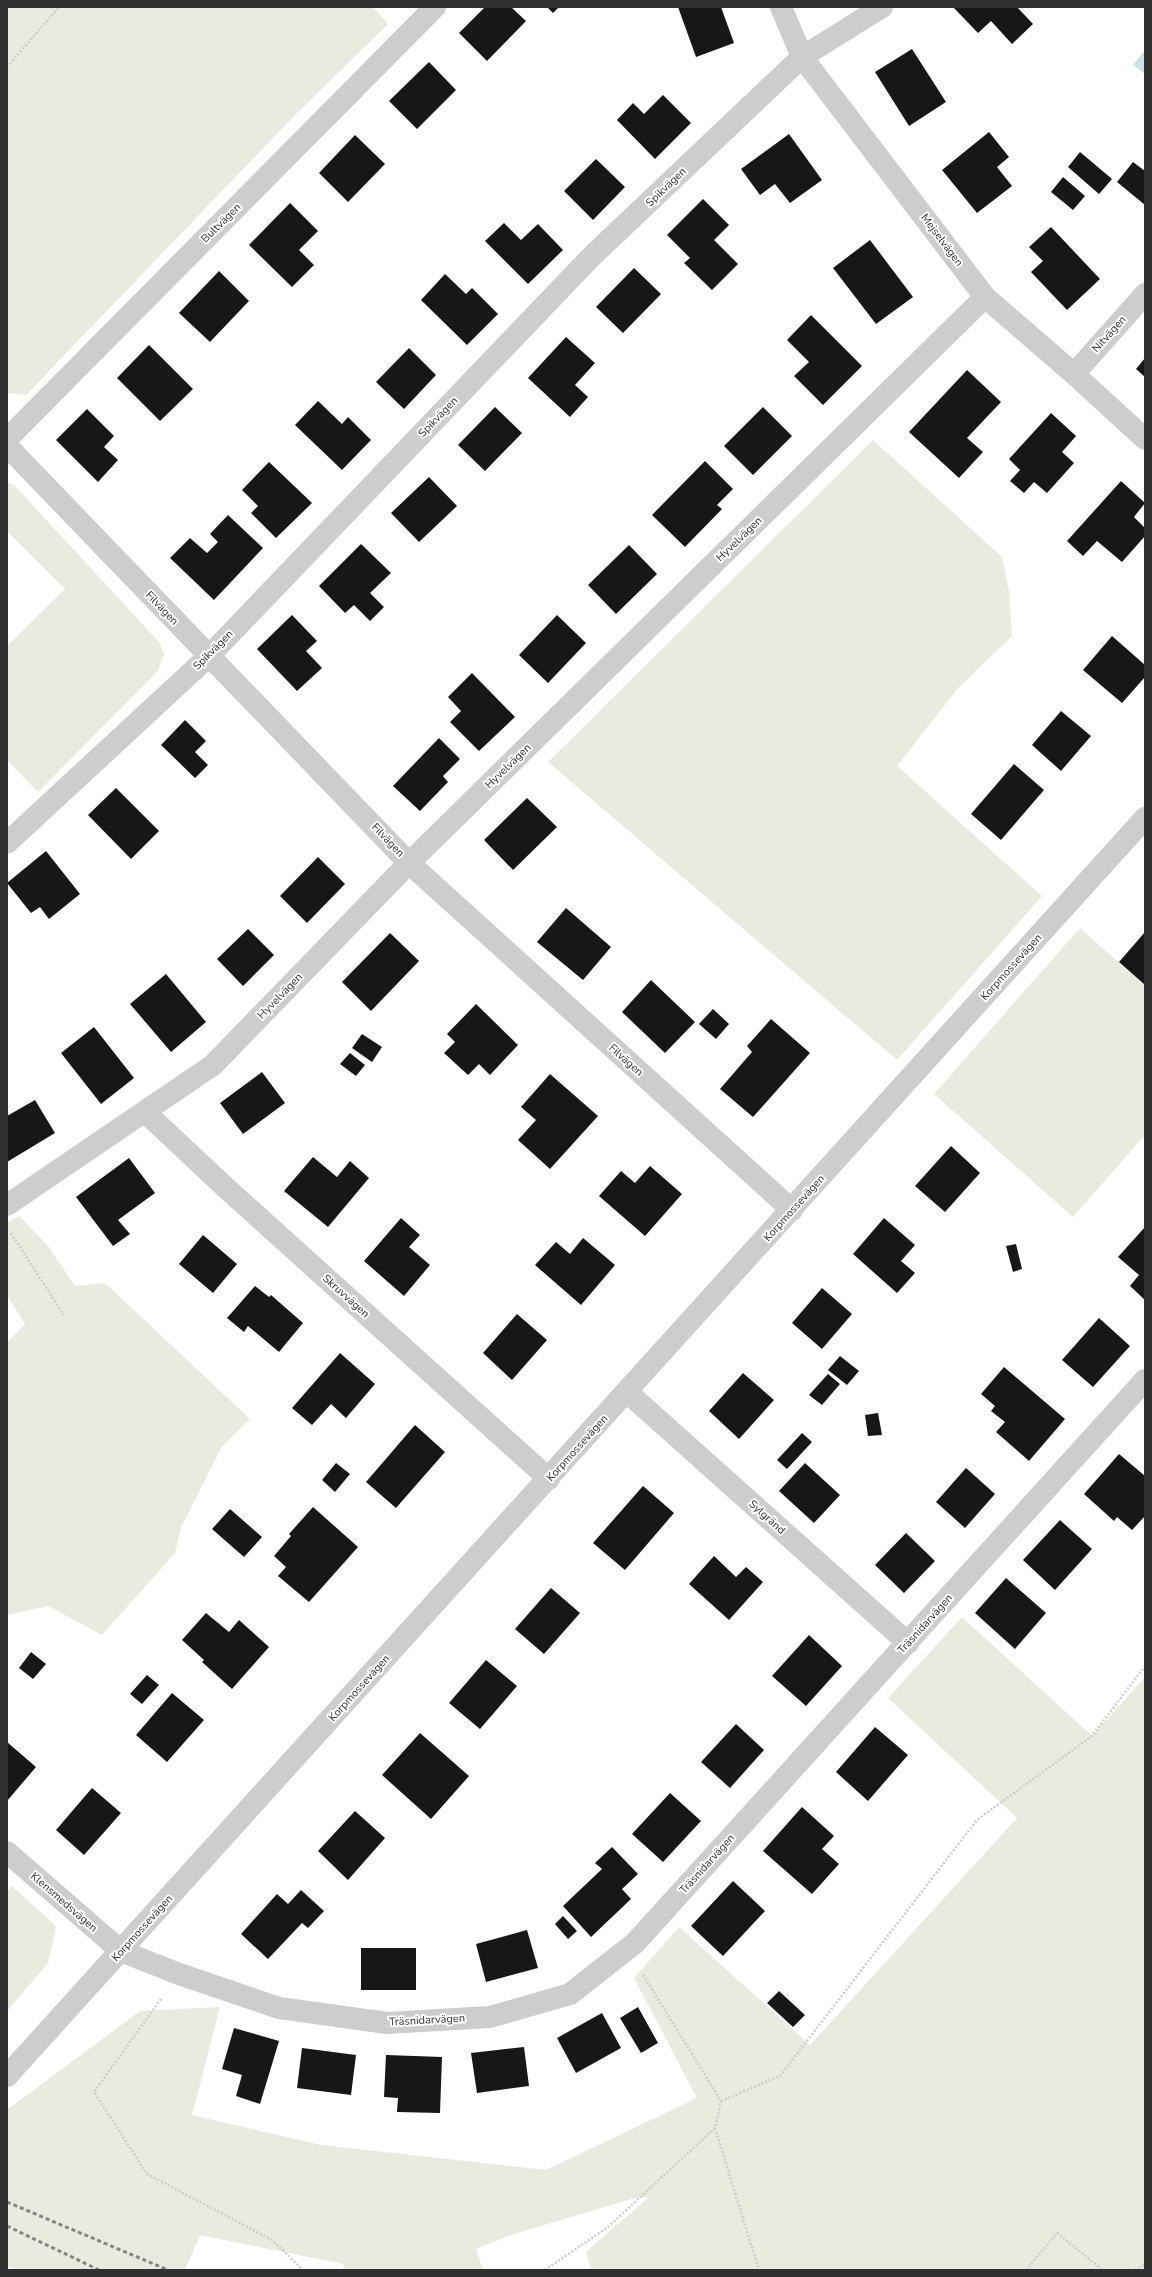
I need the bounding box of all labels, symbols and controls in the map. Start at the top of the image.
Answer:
street label: Spikvägen [642,164,690,210]
street label: Bultvägen [198,200,244,246]
street label: Mejselvägen [917,211,967,269]
street label: Nitvägen [1089,312,1129,356]
street label: Spikvägen [415,393,461,441]
street label: Hyvelvägen [713,513,765,565]
street label: Filvägen [142,588,182,628]
street label: Spikvägen [190,627,236,673]
street label: Hyvelvägen [482,740,534,792]
street label: Filvägen [368,820,408,860]
street label: Korpmossevägen [977,930,1045,1004]
street label: Hyvelvägen [254,970,306,1022]
street label: Filvägen [606,1040,646,1080]
street label: Korpmossevägen [760,1171,828,1245]
street label: Skruvvägen [319,1271,373,1321]
street label: Korpmossevägen [543,1411,611,1485]
street label: Sylgränd [745,1497,789,1537]
street label: Träsnidarvägen [894,1591,956,1657]
street label: Korpmossevägen [325,1651,393,1725]
street label: Träsnidarvägen [676,1831,738,1897]
street label: Klensmedsvägen [27,1869,101,1935]
street label: Korpmossevägen [108,1891,176,1965]
street label: Träsnidarvägen [389,2011,465,2029]

